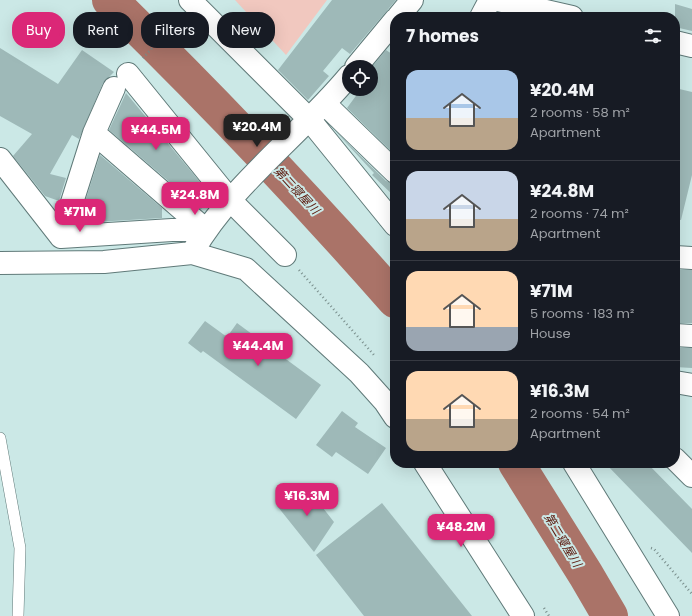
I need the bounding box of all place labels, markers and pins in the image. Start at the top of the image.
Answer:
pin: ¥20.4M [224,114,290,148]
pin: ¥44.5M [123,117,189,151]
pin: ¥24.8M [162,182,228,216]
pin: ¥71M [56,199,104,233]
pin: ¥44.4M [225,333,291,367]
pin: ¥16.3M [274,483,340,517]
pin: ¥48.2M [428,514,494,548]

